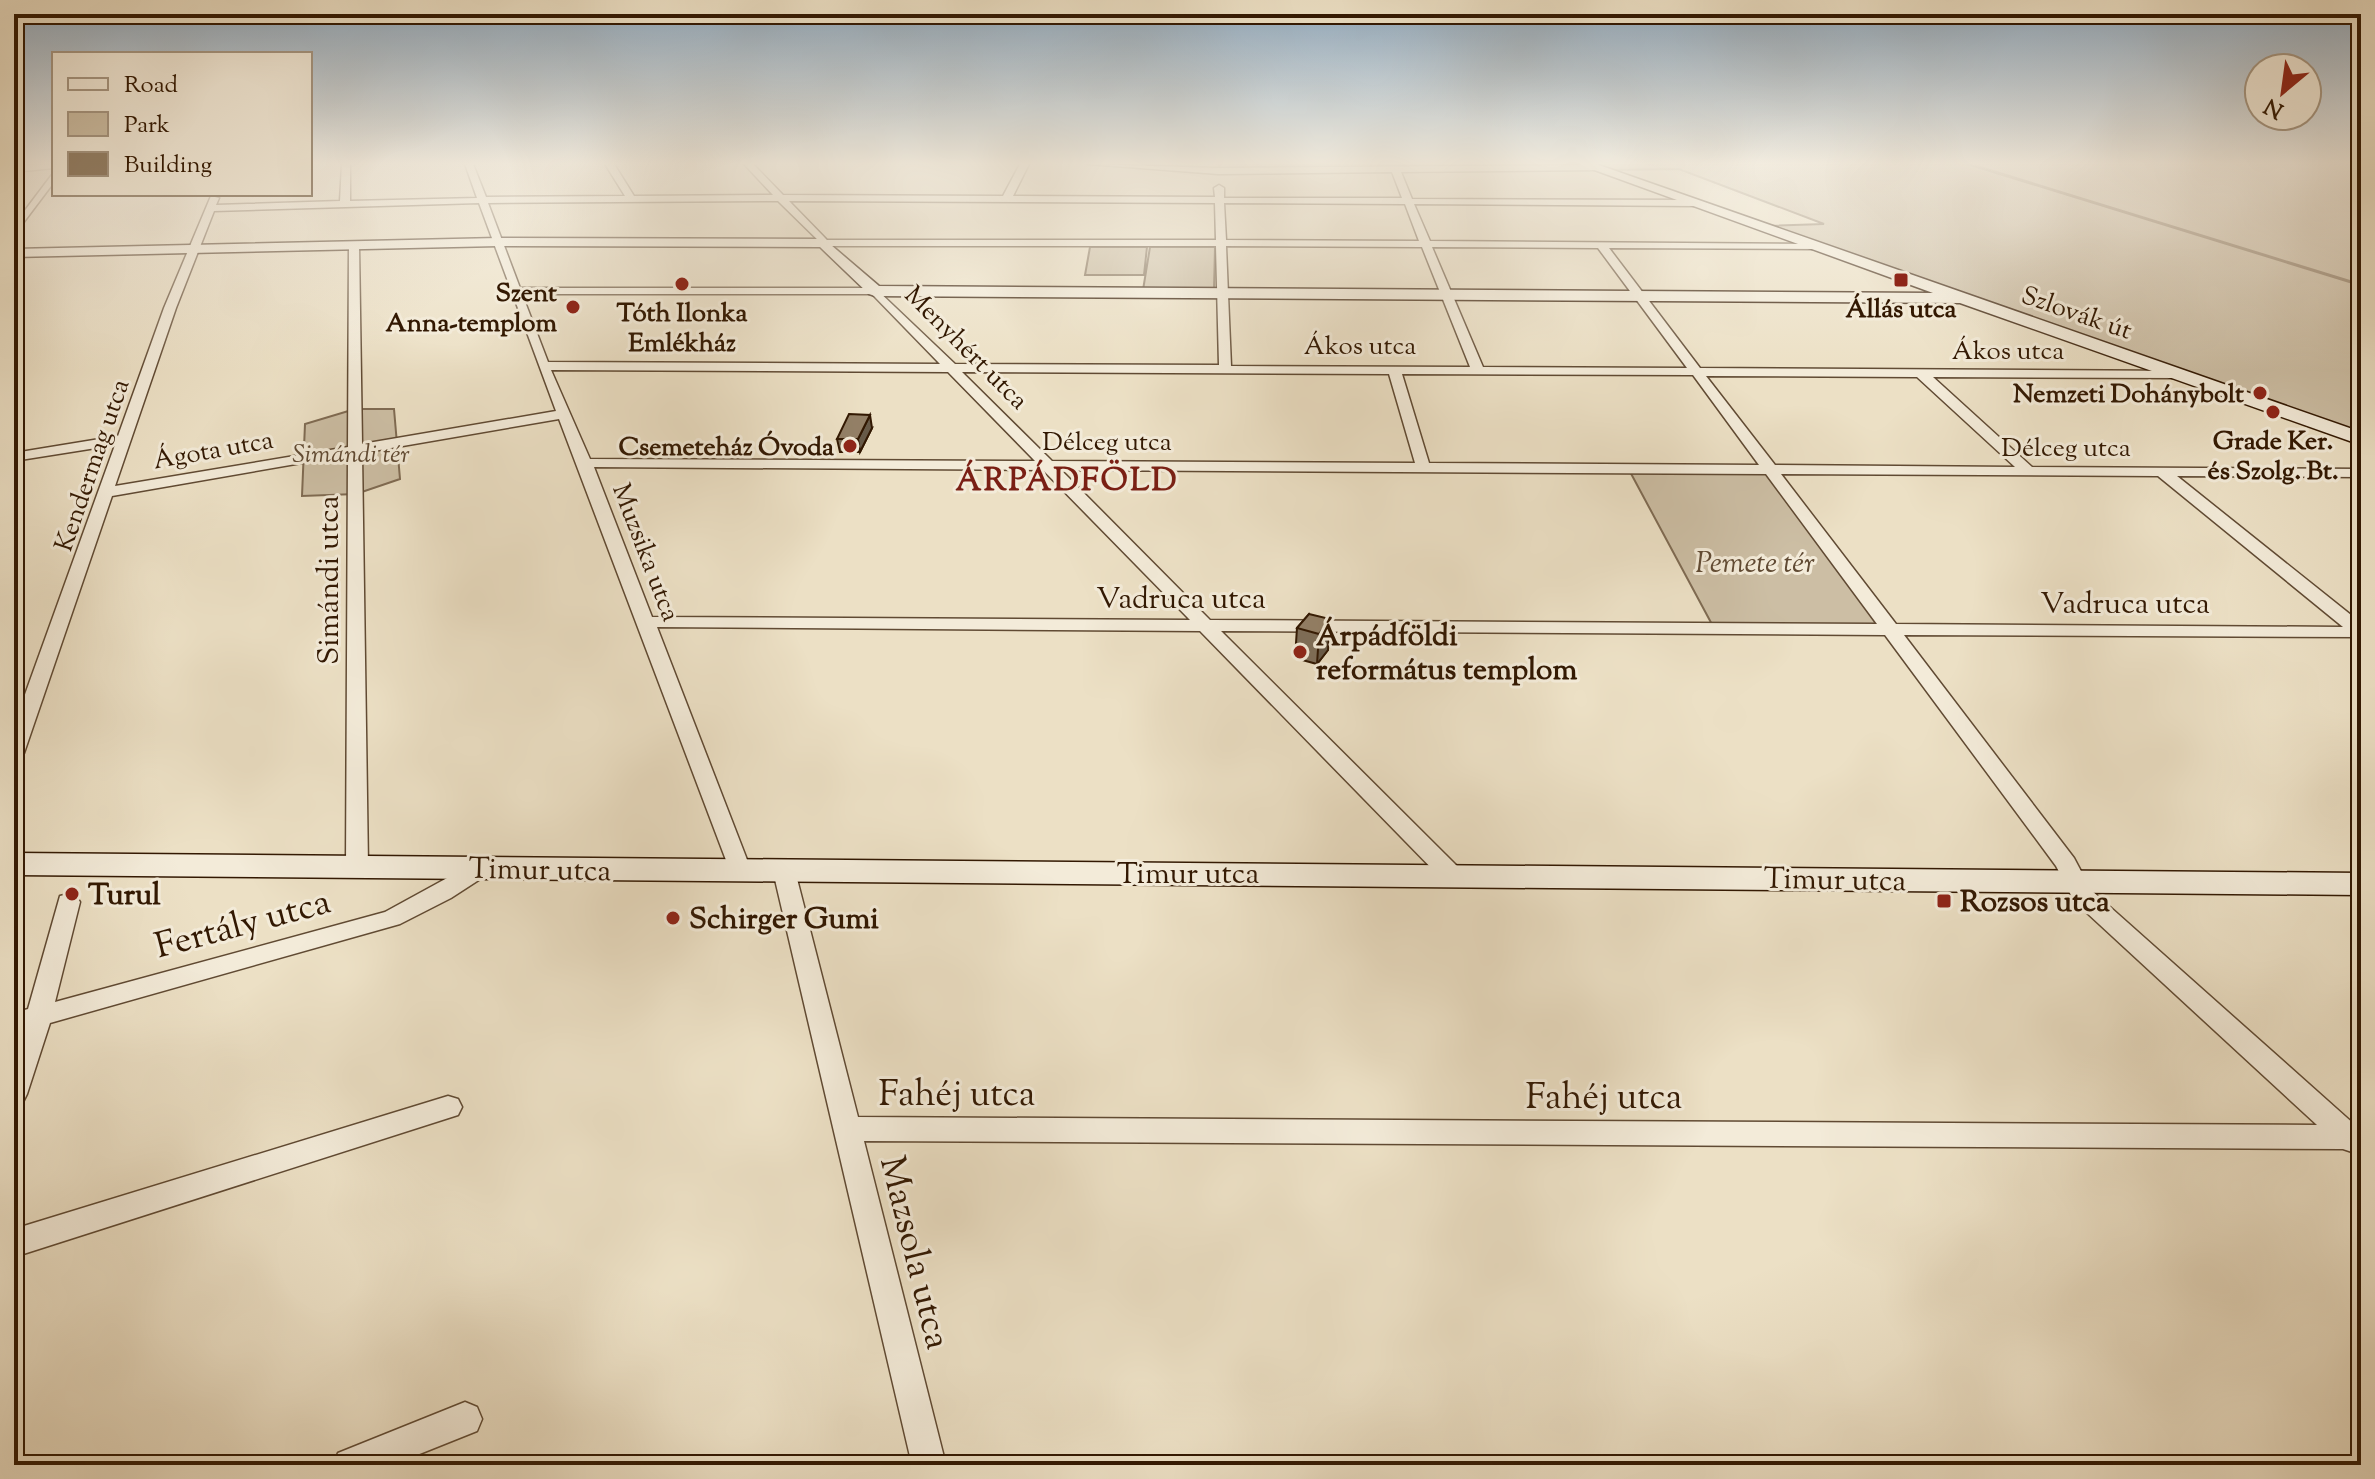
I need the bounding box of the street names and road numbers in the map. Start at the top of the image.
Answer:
street label: Menyhért utca [895,278,1036,419]
street label: Szlovák út [2016,278,2137,351]
street label: Ákos utca [1304,329,1416,366]
street label: Ákos utca [1952,334,2064,371]
street label: Kendermag utca [47,375,140,557]
street label: Ágota utca [151,423,276,480]
street label: Délceg utca [1042,425,1172,462]
street label: Délceg utca [2001,431,2131,468]
street label: Muzsika utca [601,478,688,627]
street label: Simándi utca [309,495,352,665]
street label: Vadruca utca [1096,579,1266,622]
street label: Vadruca utca [2040,584,2210,627]
street label: Timur utca [468,849,612,894]
street label: Timur utca [1117,854,1259,897]
street label: Timur utca [1763,859,1907,904]
street label: Fertály utca [149,877,337,974]
street label: Fahéj utca [879,1070,1035,1122]
street label: Fahéj utca [1526,1073,1682,1125]
street label: Mazsola utca [864,1151,962,1355]

